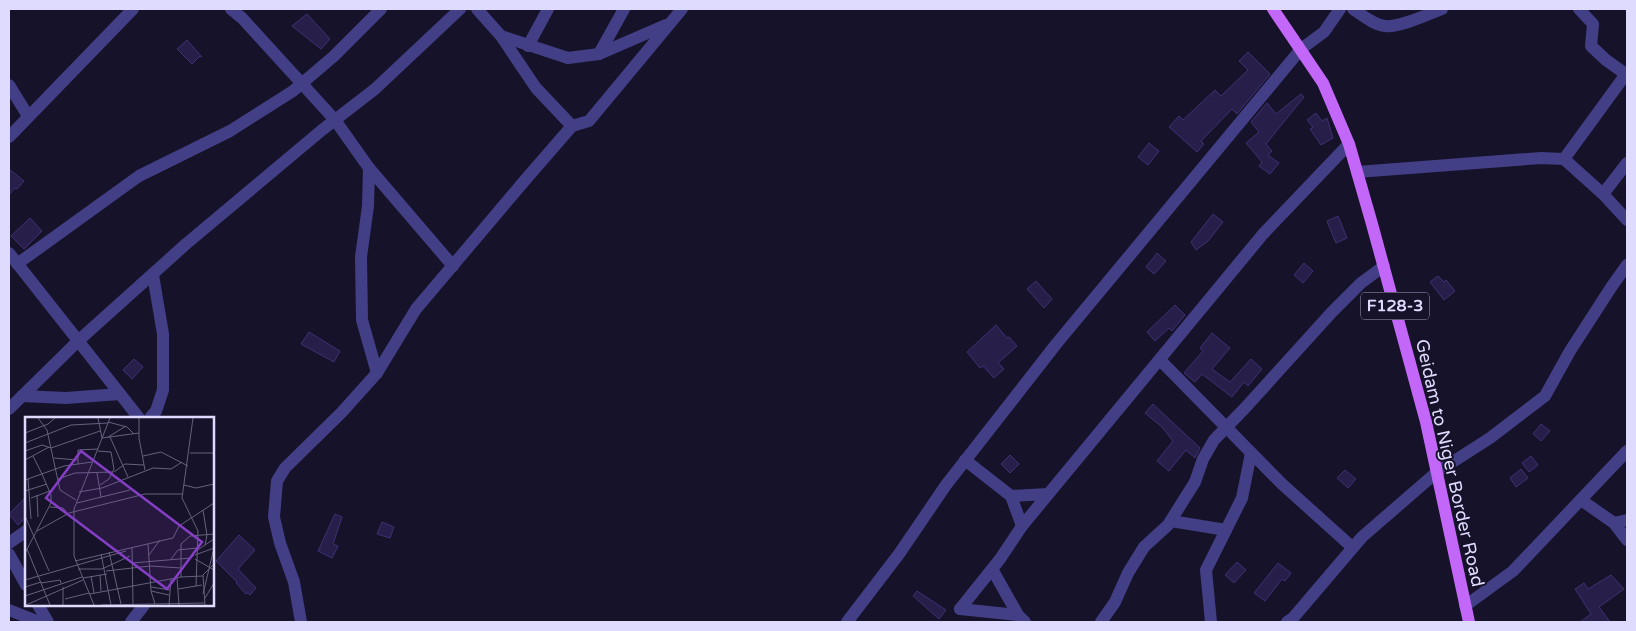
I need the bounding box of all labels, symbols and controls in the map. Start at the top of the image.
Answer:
road number: F128-3 [1361,292,1429,320]
street label: Geidam to Niger Border Road [1411,337,1489,589]
inset map [25,417,214,606]

